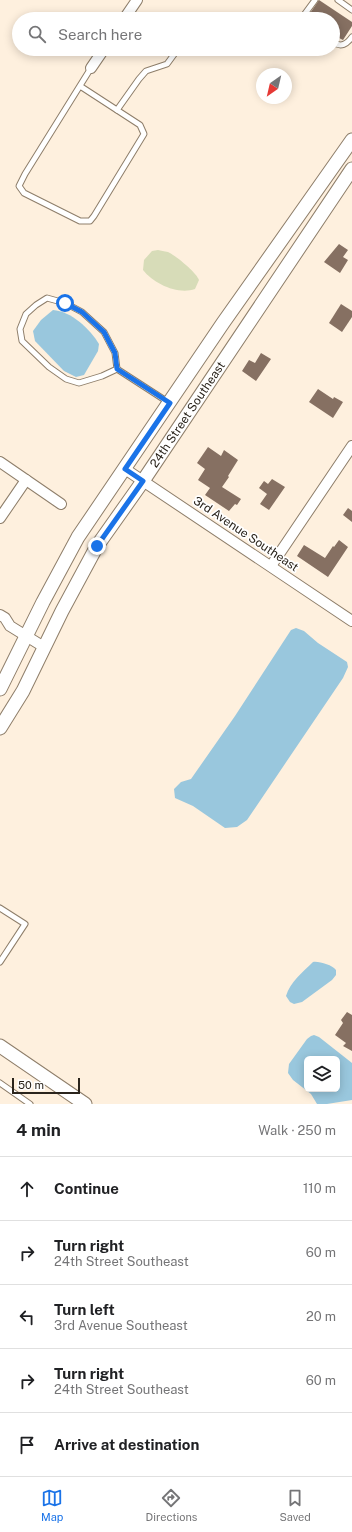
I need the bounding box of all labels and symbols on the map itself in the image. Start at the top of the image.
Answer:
north arrow [256,68,292,104]
route start [56,294,74,312]
street label: 24th Street Southeast [147,359,228,470]
street label: 3rd Avenue Southeast [191,494,301,575]
route end [88,537,106,555]
scale bar [12,1076,80,1095]

